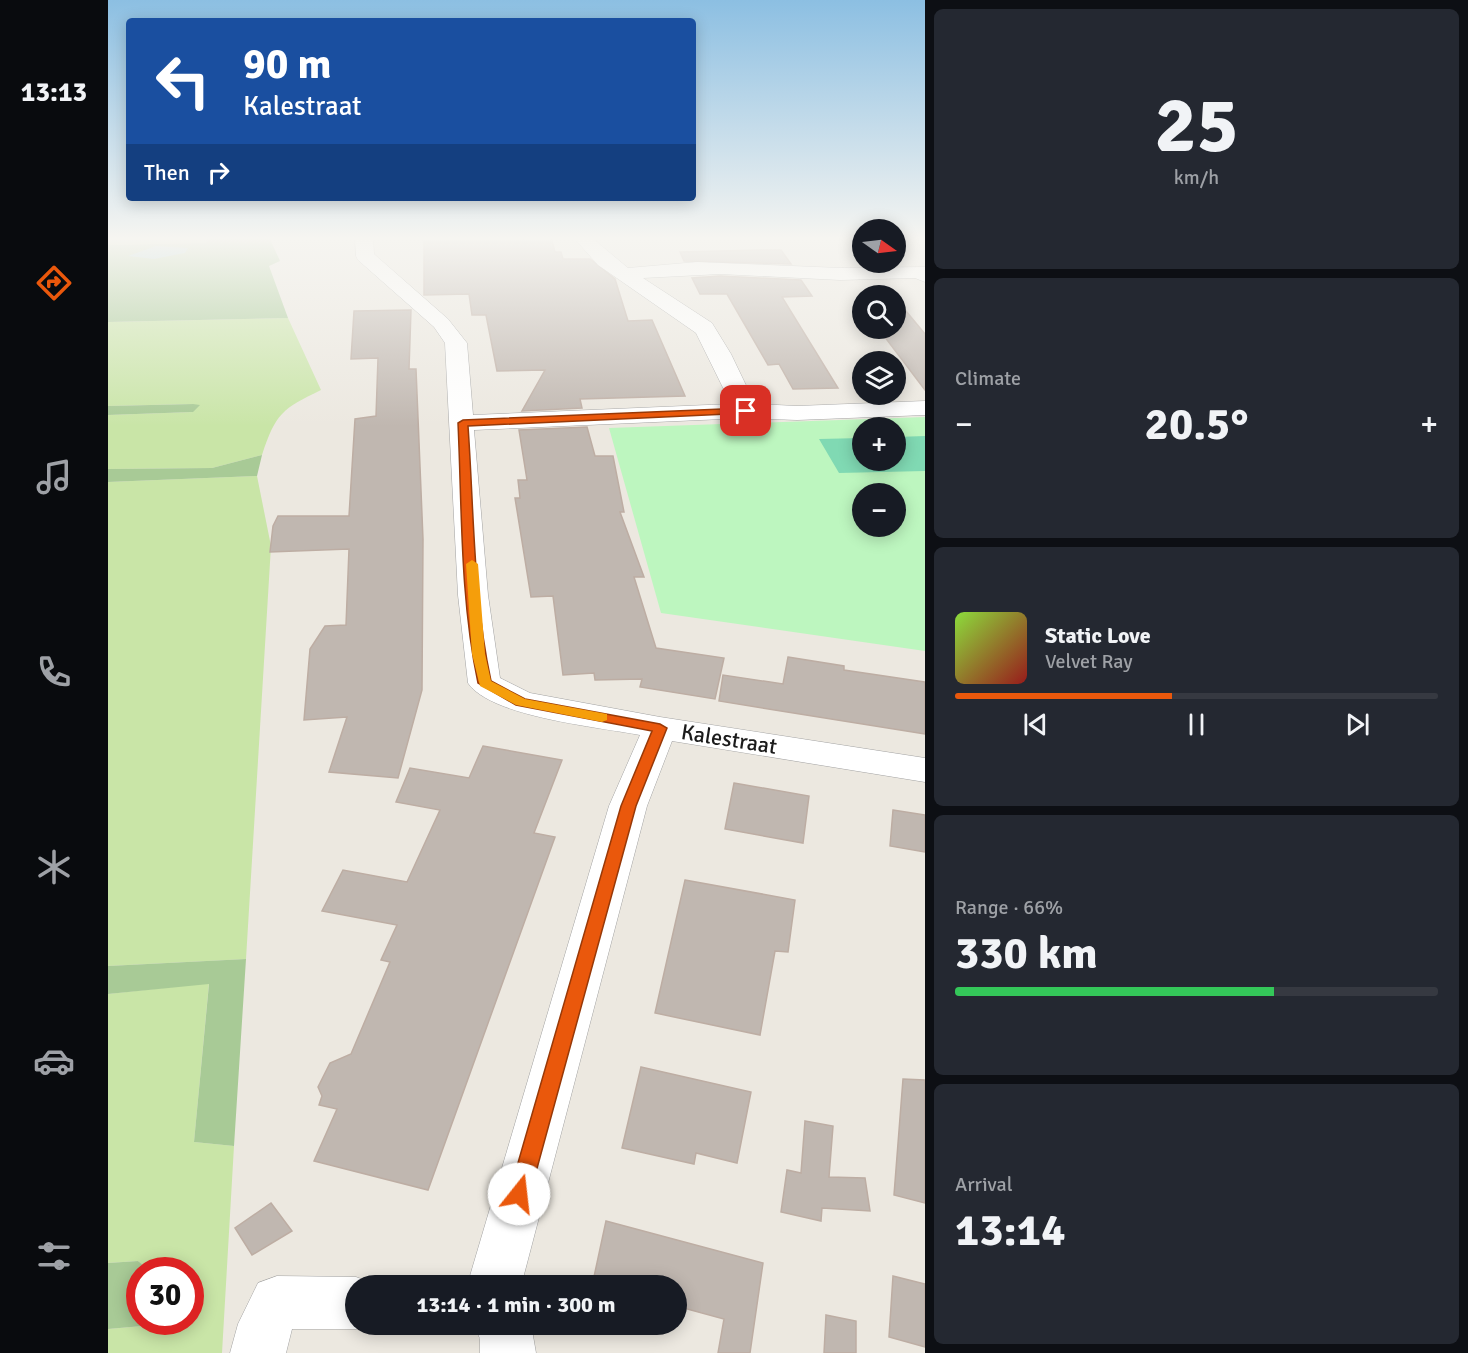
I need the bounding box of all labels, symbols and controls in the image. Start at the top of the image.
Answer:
text: 90 m [243,39,332,90]
icon: left [144,42,222,120]
text: 13:13 [21,76,87,109]
text: 25 [1154,78,1239,174]
text: Kalestraat [243,90,362,123]
icon: right [202,156,235,189]
text: Then [144,159,190,186]
text: km/h [1174,165,1219,190]
north arrow [852,219,906,273]
map controls [852,219,906,537]
icon: directions [33,262,75,304]
button: search [852,285,906,339]
button: layers [852,351,906,405]
text: Climate [955,366,1021,391]
pin [720,385,771,436]
icon: arrive [729,394,762,427]
text: 20.5° [1145,397,1248,452]
text: − [955,404,973,445]
text: + [1420,404,1438,445]
button: + [852,417,906,471]
icon: music [33,456,75,498]
button: − [852,483,906,537]
text: Static Love [1045,622,1151,649]
text: Velvet Ray [1045,649,1133,674]
icon: phone [33,651,75,693]
icon: previous [1019,708,1052,741]
icon: pause [1180,708,1213,741]
icon: next [1341,708,1374,741]
street label: Kalestraat [679,718,779,760]
icon: climate [33,846,75,888]
text: Range · 66% [955,895,1063,920]
text: 330 km [955,926,1098,981]
icon: car [33,1040,75,1082]
position arrow [487,1162,551,1226]
text: Arrival [955,1172,1013,1197]
text: 13:14 [955,1203,1065,1258]
icon: filters [33,1235,75,1277]
speed limit sign: 30 [126,1257,204,1335]
text: 13:14 · 1 min · 300 m [416,1291,616,1318]

